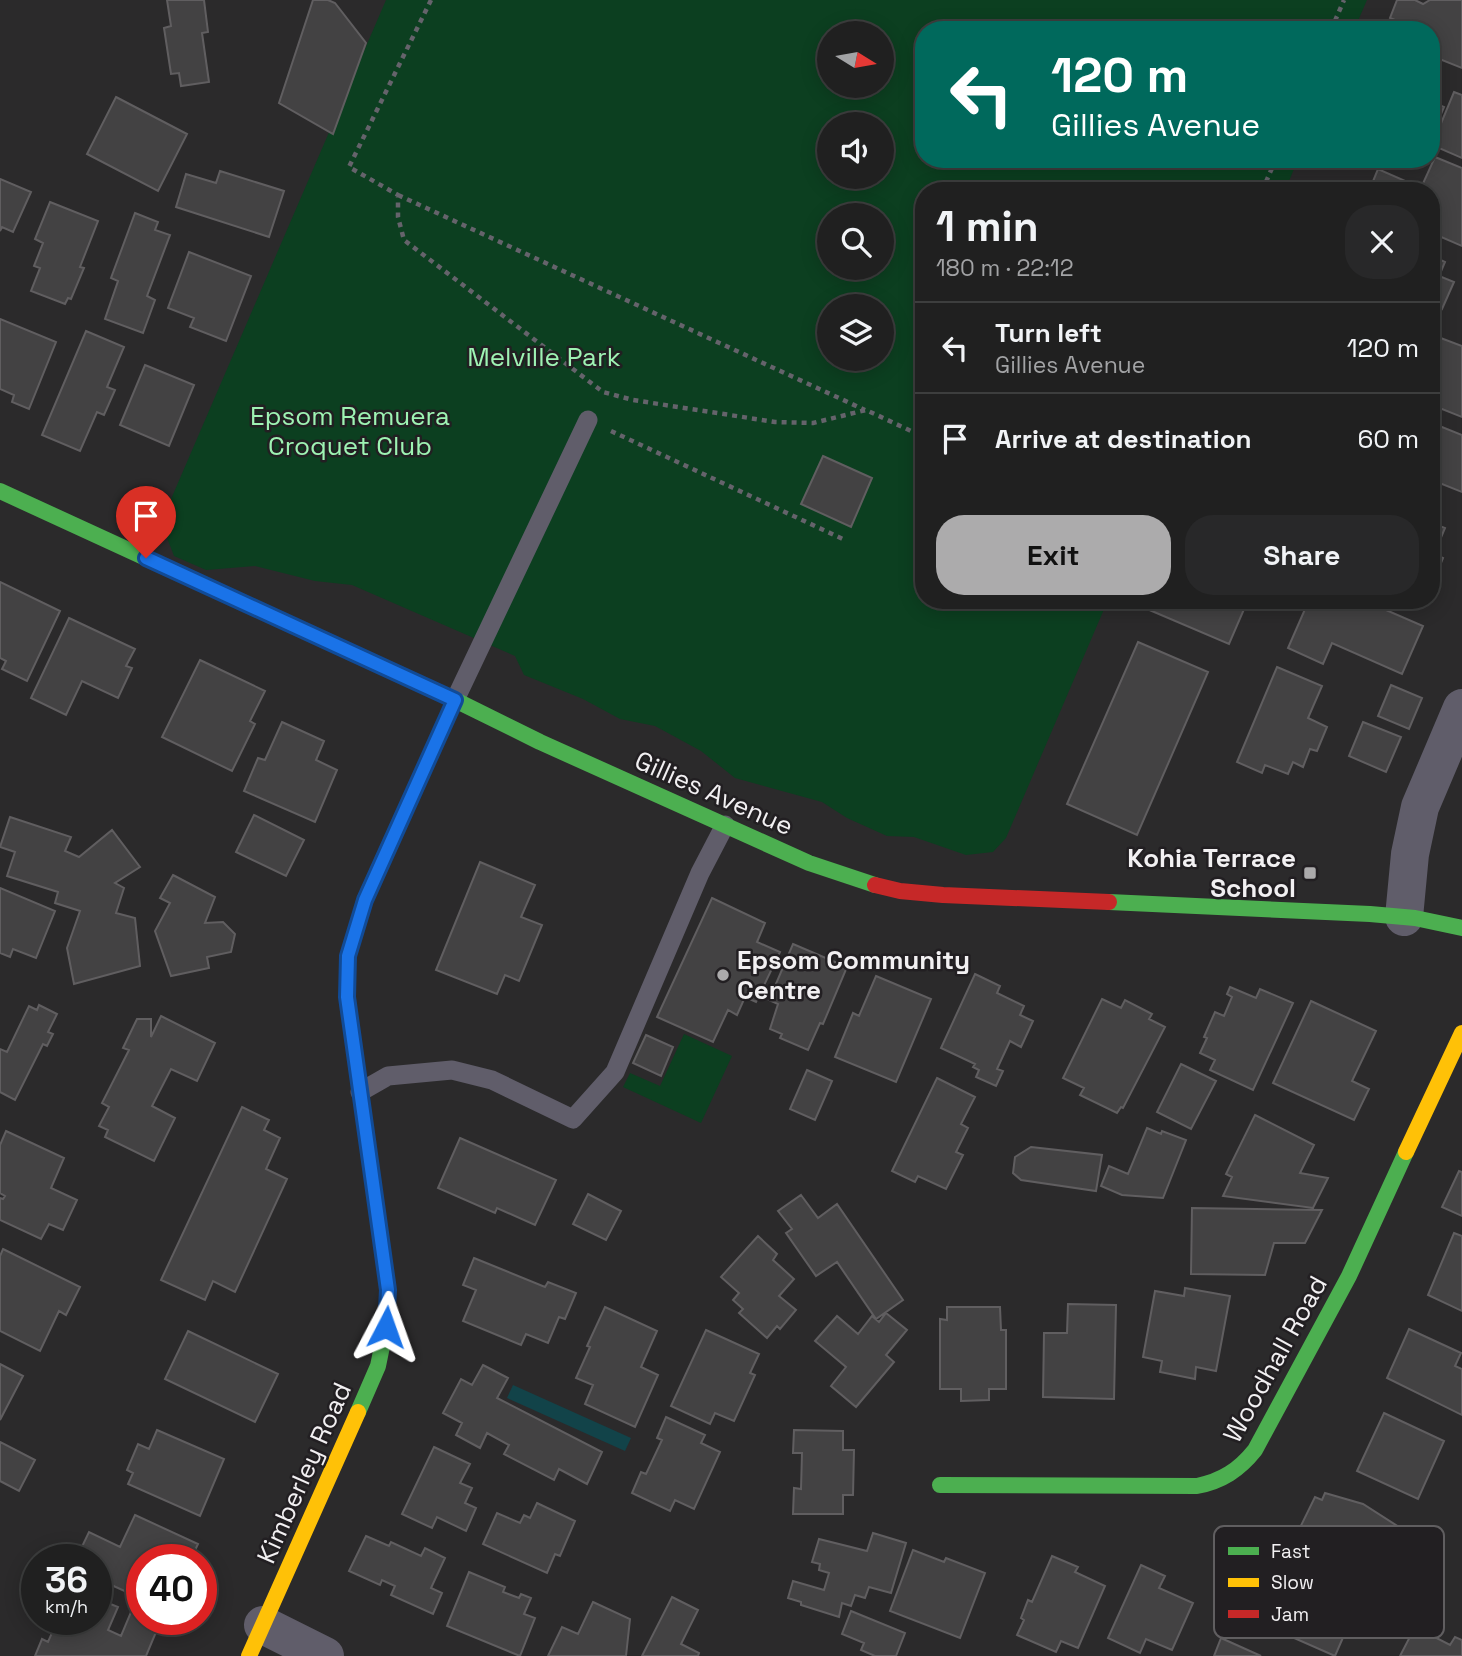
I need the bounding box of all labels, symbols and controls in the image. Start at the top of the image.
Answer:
north arrow [817,21,894,98]
map controls [817,21,894,371]
text: 120 m [1051,44,1188,106]
icon: left [936,49,1027,140]
text: Gillies Avenue [1051,105,1260,145]
button: sound [817,112,894,189]
text: 1 min [936,200,1039,253]
button: search [817,203,894,280]
button: close [1345,205,1419,279]
text: 180 m · 22:12 [936,253,1074,283]
button: layers [817,294,894,371]
text: Turn left [995,316,1102,350]
icon: left [936,329,974,367]
text: 120 m [1347,331,1419,365]
park label: Melville Park [467,340,621,374]
text: Gillies Avenue [995,350,1145,380]
park label: Epsom Remuera Croquet Club [250,399,450,463]
icon: arrive [936,420,974,458]
text: Arrive at destination [995,422,1252,456]
text: 60 m [1357,422,1419,456]
pin [116,486,176,558]
icon: arrive [127,497,165,535]
button: Exit [936,515,1171,595]
button: Share [1185,515,1419,595]
street label: Gillies Avenue [629,743,799,843]
place label: Kohia Terrace School [1127,841,1296,905]
marker: Kohia Terrace School [1302,865,1318,881]
place label: Epsom Community Centre [737,943,970,1007]
marker: Epsom Community Centre [715,967,731,983]
street label: Woodhall Road [1215,1270,1335,1448]
position arrow [349,1290,423,1364]
street label: Kimberley Road [249,1377,359,1569]
legend [1214,1526,1444,1638]
text: Fast [1271,1539,1311,1564]
speed limit sign: 40 [126,1544,217,1635]
text: 36 [45,1558,88,1602]
text: Slow [1271,1570,1314,1595]
text: km/h [45,1595,88,1618]
text: Jam [1271,1602,1309,1627]

